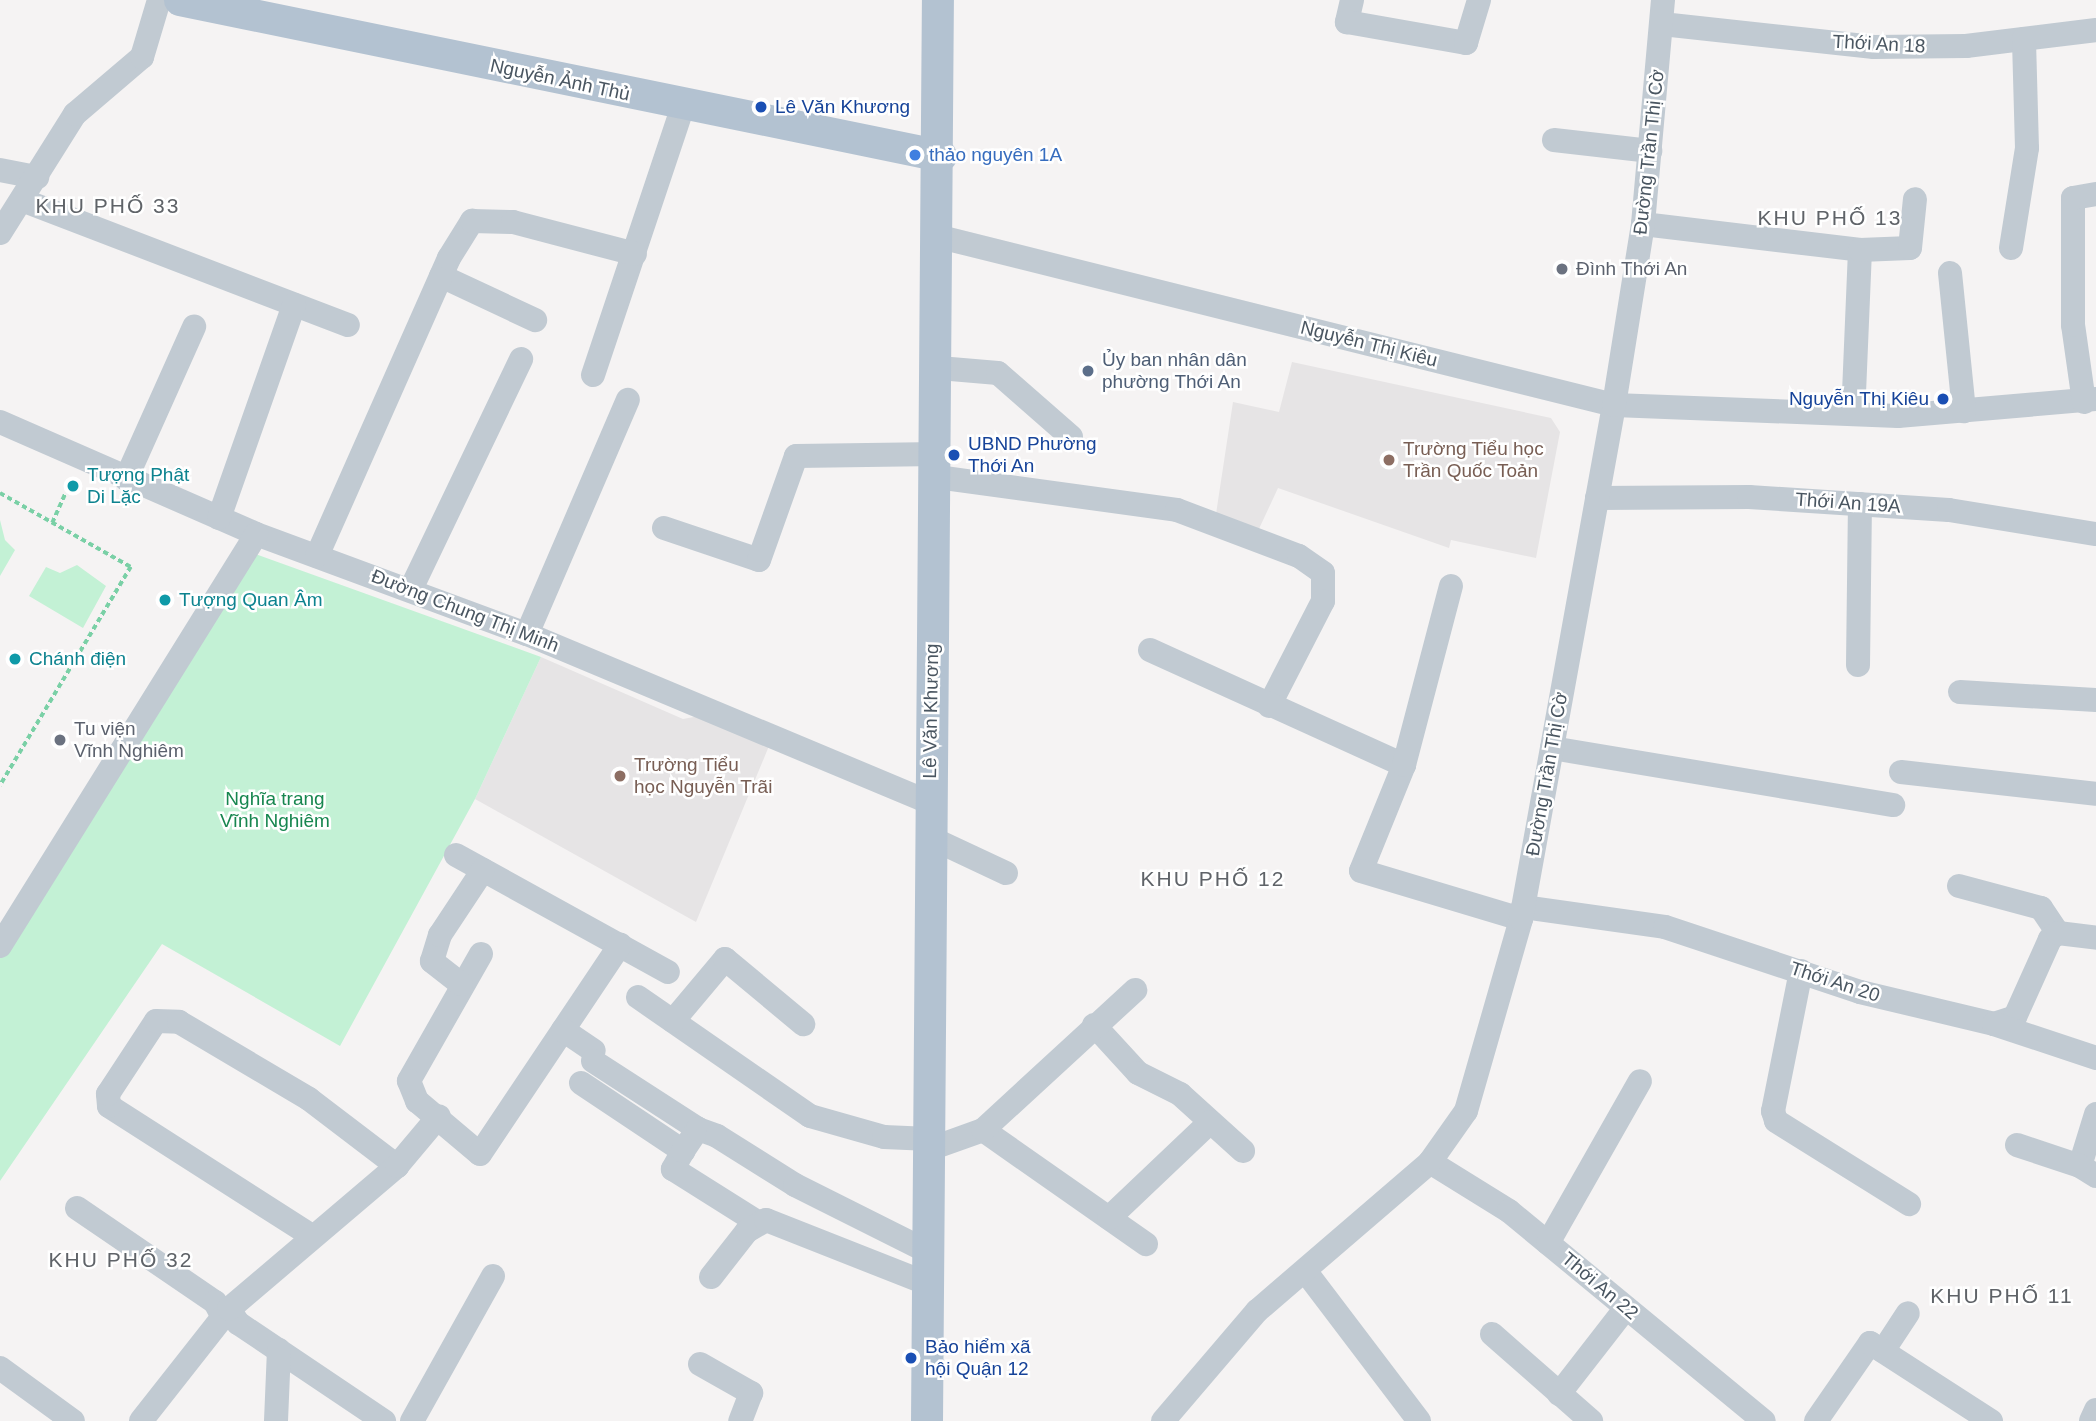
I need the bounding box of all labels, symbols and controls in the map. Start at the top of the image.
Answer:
street label: Thới An 18 [1832,30,1926,58]
street label: Nguyễn Ảnh Thủ [488,54,632,106]
street label: Đường Trần Thị Cờ [1629,68,1669,236]
place label: Lê Văn Khương [775,96,910,118]
marker: Lê Văn Khương [753,99,769,115]
place label: thảo nguyên 1A [929,144,1062,166]
marker: thảo nguyên 1A [907,147,923,163]
district label: KHU PHỐ 33 [37,193,179,219]
district label: KHU PHỐ 13 [1759,205,1901,231]
place label: Đình Thới An [1576,258,1689,280]
marker: Đình Thới An [1554,261,1570,277]
street label: Nguyễn Thị Kiêu [1298,316,1440,372]
place label: Ủy ban nhân dân phường Thới An [1102,349,1247,393]
marker: Ủy ban nhân dân phường Thới An [1080,363,1096,379]
place label: Nguyễn Thị Kiêu [1789,388,1929,410]
marker: Nguyễn Thị Kiêu [1935,391,1951,407]
place label: UBND Phường Thới An [968,433,1097,477]
place label: Trường Tiểu học Trần Quốc Toản [1403,438,1544,482]
marker: UBND Phường Thới An [946,447,962,463]
marker: Trường Tiểu học Trần Quốc Toản [1381,452,1397,468]
place label: Tượng Phật Di Lặc [87,464,189,508]
marker: Tượng Phật Di Lặc [65,478,81,494]
street label: Thới An 19A [1794,488,1902,518]
street label: Đường Chung Thị Minh [368,565,562,657]
place label: Tượng Quan Âm [179,589,322,611]
marker: Tượng Quan Âm [157,592,173,608]
street label: Lê Văn Khương [918,643,944,779]
place label: Chánh điện [29,648,126,670]
marker: Chánh điện [7,651,23,667]
street label: Đường Trần Thị Cờ [1521,690,1573,858]
place label: Tu viện Vĩnh Nghiêm [74,718,184,762]
marker: Tu viện Vĩnh Nghiêm [52,732,68,748]
place label: Trường Tiểu học Nguyễn Trãi [634,754,773,798]
marker: Trường Tiểu học Nguyễn Trãi [612,768,628,784]
park label: Nghĩa trang Vĩnh Nghiêm [220,788,330,832]
district label: KHU PHỐ 12 [1142,866,1284,892]
street label: Thới An 20 [1787,957,1883,1007]
district label: KHU PHỐ 32 [50,1247,192,1273]
street label: Thới An 22 [1557,1247,1643,1325]
district label: KHU PHỐ 11 [1932,1283,2072,1309]
place label: Bảo hiểm xã hội Quận 12 [925,1336,1031,1380]
marker: Bảo hiểm xã hội Quận 12 [903,1350,919,1366]

